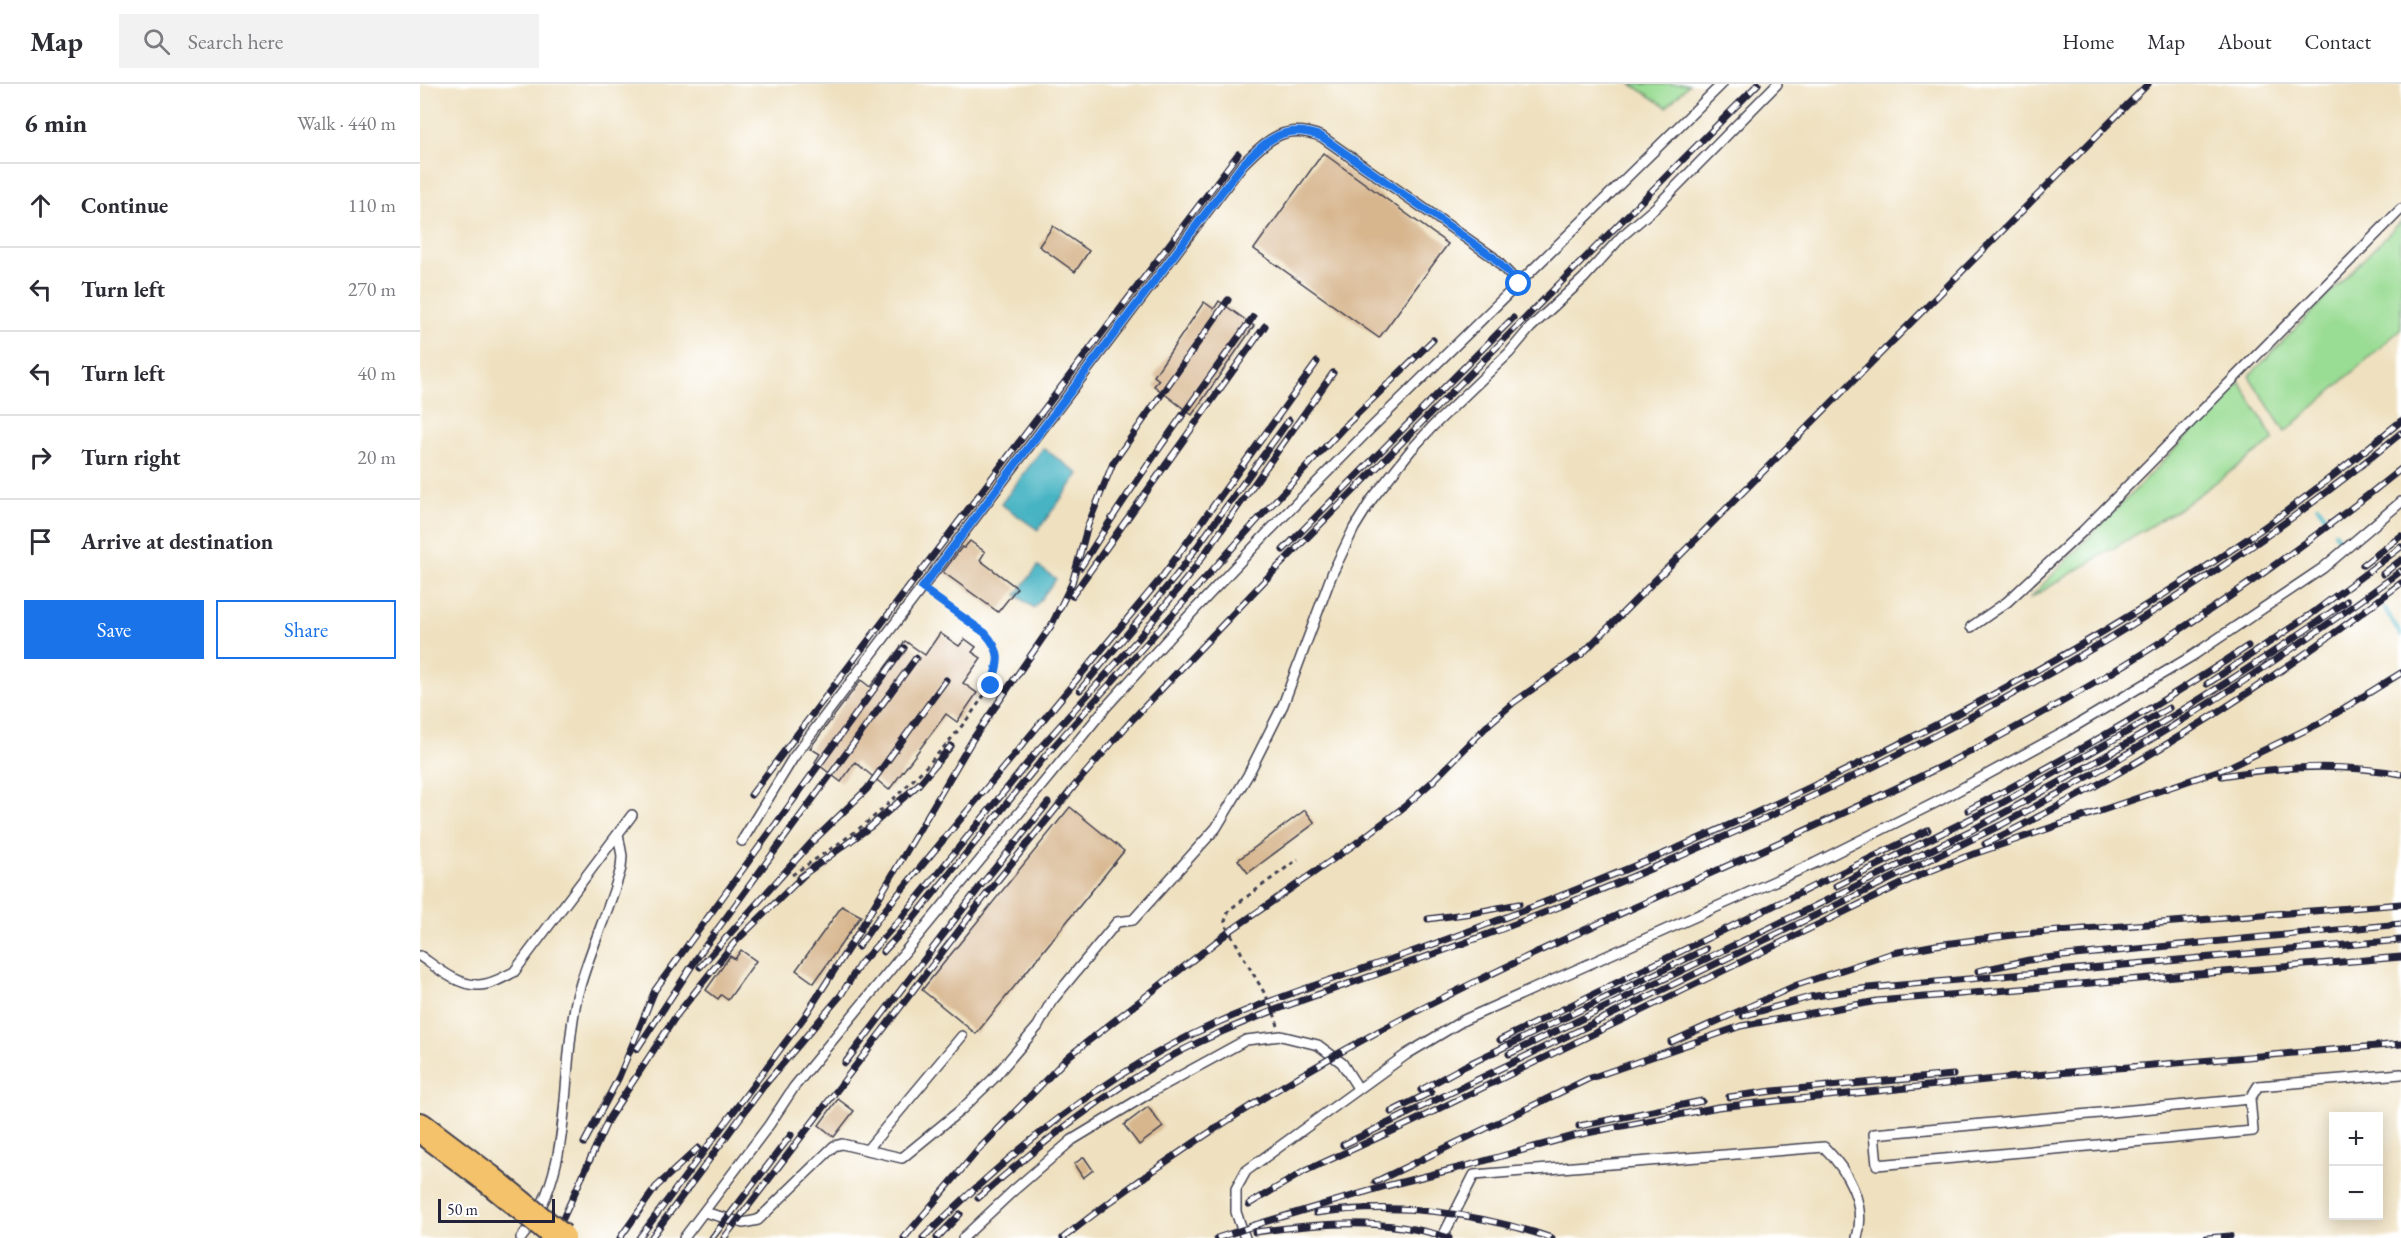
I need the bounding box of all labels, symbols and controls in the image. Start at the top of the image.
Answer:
search box [119,14,539,68]
text: Map [30,23,83,59]
icon: search [140,25,173,58]
text: Search here [188,27,283,56]
text: Home [2062,28,2114,55]
text: Map [2147,28,2185,55]
text: About [2218,28,2271,55]
text: Contact [2304,28,2371,55]
text: 6 min [24,106,87,140]
text: Walk · 440 m [297,110,396,136]
icon: ahead [24,189,57,222]
text: Continue [81,191,168,220]
text: 110 m [348,192,396,218]
route start [1505,270,1531,296]
icon: left [24,273,57,306]
text: Turn left [81,275,165,304]
text: 270 m [348,276,396,302]
icon: left [24,357,57,390]
text: Turn left [81,359,165,388]
text: 40 m [357,360,396,386]
icon: right [24,441,57,474]
text: Turn right [81,443,180,472]
text: 20 m [357,444,396,470]
icon: arrive [24,525,57,558]
text: Arrive at destination [81,527,273,556]
button: Save [24,600,204,659]
button: Share [216,600,396,659]
route end [977,672,1003,698]
map controls [2329,1112,2383,1220]
button: + [2329,1112,2383,1166]
button: − [2329,1166,2383,1220]
scale bar [438,1196,555,1224]
text: 50 m [447,1199,478,1220]

